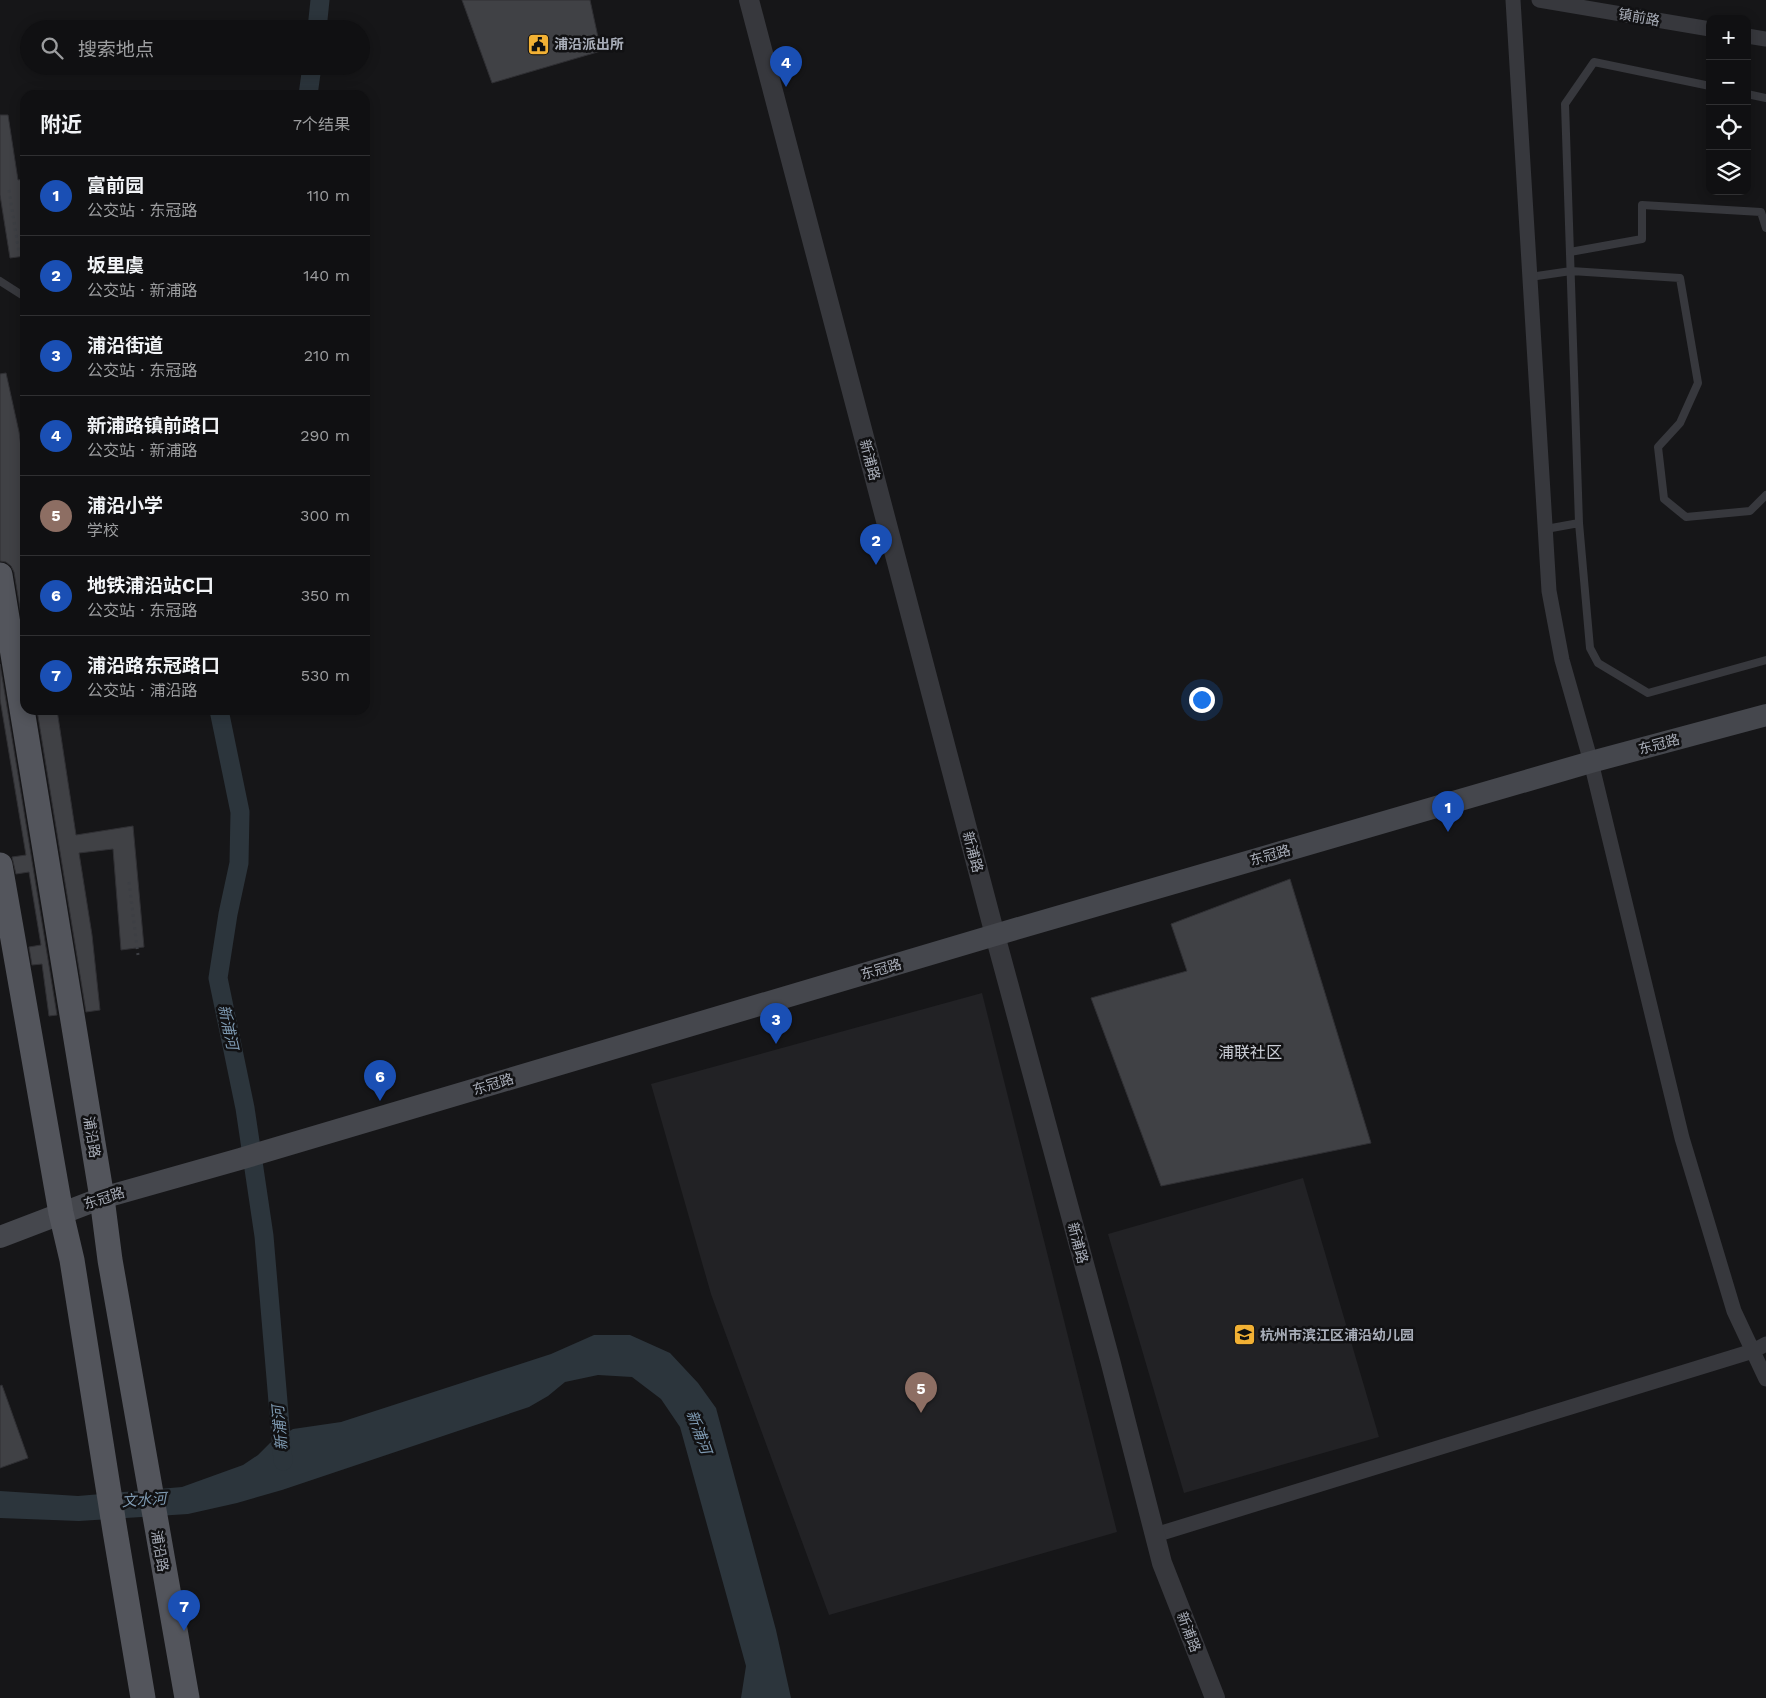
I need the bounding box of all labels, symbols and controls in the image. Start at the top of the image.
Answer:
street label: 镇前路 [1617,5,1661,29]
map controls [1706,15,1751,195]
button: + [1706,15,1751,60]
search box [20,20,370,75]
public building icon: 浦沿派出所 [526,32,550,56]
icon: search [38,34,66,62]
place label: 浦沿派出所 [554,36,624,52]
text: 搜索地点 [78,38,154,61]
pin: 4 [770,46,802,87]
button: − [1706,60,1751,105]
button: locate [1706,105,1751,150]
text: 附近 [40,112,82,137]
text: 7个结果 [293,115,350,134]
button: layers [1706,150,1751,195]
text: 富前园 [87,174,144,197]
text: 1 [53,186,59,205]
text: 110 m [307,186,350,205]
text: 公交站 · 东冠路 [87,201,198,220]
text: 坂里虞 [87,254,144,277]
text: 2 [51,266,61,285]
text: 140 m [303,266,350,285]
text: 公交站 · 新浦路 [87,281,198,300]
text: 浦沿街道 [87,334,163,357]
text: 3 [51,346,61,365]
text: 210 m [304,346,350,365]
text: 公交站 · 东冠路 [87,361,198,380]
text: 新浦路镇前路口 [87,414,220,437]
text: 4 [51,426,61,445]
text: 290 m [300,426,350,445]
street label: 新浦路 [857,438,883,482]
text: 公交站 · 新浦路 [87,441,198,460]
text: 浦沿小学 [87,494,163,517]
text: 5 [51,506,61,525]
text: 300 m [300,506,350,525]
text: 学校 [87,521,119,540]
pin: 2 [860,524,892,565]
text: 地铁浦沿站C口 [87,574,214,597]
text: 6 [51,586,61,605]
text: 350 m [301,586,350,605]
text: 公交站 · 东冠路 [87,601,198,620]
text: 浦沿路东冠路口 [87,654,220,677]
text: 7 [51,666,61,685]
text: 530 m [301,666,350,685]
text: 公交站 · 浦沿路 [87,681,198,700]
your location [1189,687,1215,713]
street label: 东冠路 [1637,731,1681,757]
pin: 1 [1432,791,1464,832]
street label: 新浦路 [960,830,986,874]
street label: 东冠路 [1248,842,1292,868]
street label: 东冠路 [859,956,903,982]
water label: 新浦河 [215,1003,242,1054]
pin: 3 [760,1003,792,1044]
district label: 浦联社区 [1218,1043,1282,1062]
pin: 6 [364,1060,396,1101]
street label: 东冠路 [471,1070,515,1098]
street label: 浦沿路 [81,1115,103,1159]
street label: 东冠路 [82,1184,126,1212]
street label: 新浦路 [1065,1221,1091,1265]
school or university icon: 杭州市滨江区浦沿幼儿园 [1232,1323,1256,1347]
place label: 杭州市滨江区浦沿幼儿园 [1260,1327,1414,1343]
pin: 5 [905,1372,937,1413]
water label: 新浦河 [269,1402,291,1451]
water label: 新浦河 [683,1408,716,1459]
water label: 文水河 [121,1489,170,1511]
street label: 浦沿路 [148,1529,172,1573]
pin: 7 [168,1590,200,1631]
street label: 新浦路 [1174,1610,1204,1654]

